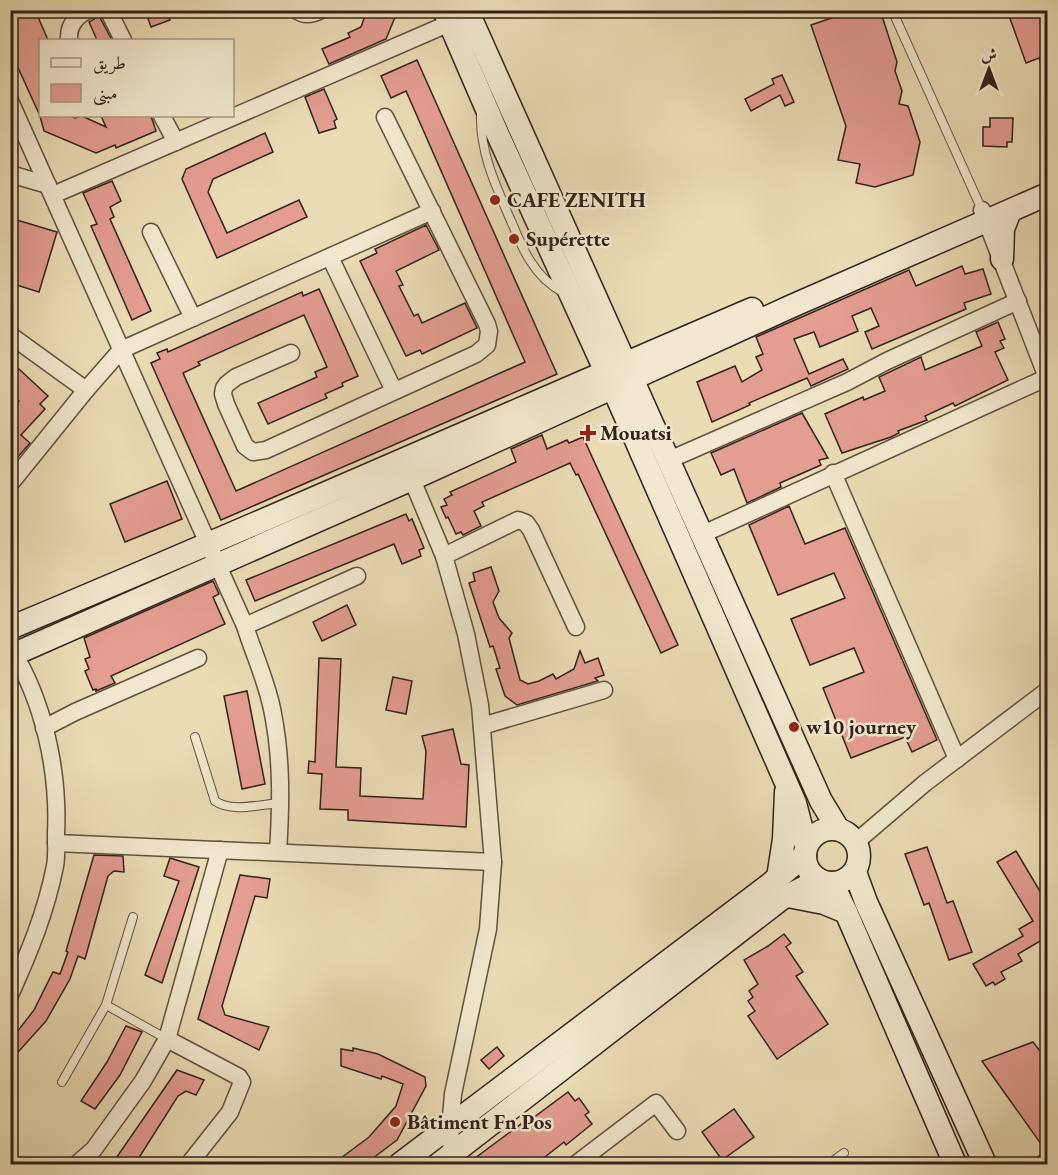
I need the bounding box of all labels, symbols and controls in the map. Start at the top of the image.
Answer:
legend [39,39,234,117]
north arrow [959,39,1019,99]
text: ش [981,44,997,65]
text: طريق [93,51,126,75]
text: مبنى [93,81,118,106]
place label: CAFE ZENITH [507,186,646,213]
marker: CAFE ZENITH [488,193,502,207]
place label: Supérette [526,225,610,252]
marker: Supérette [507,232,521,246]
place label: Mouatsi [600,419,672,446]
marker: Mouatsi [581,426,595,440]
place label: w10 journey [806,713,917,740]
marker: w10 journey [787,720,801,734]
place label: Bâtiment Fn Pos [407,1108,552,1135]
marker: Bâtiment Fn Pos [388,1115,402,1129]

